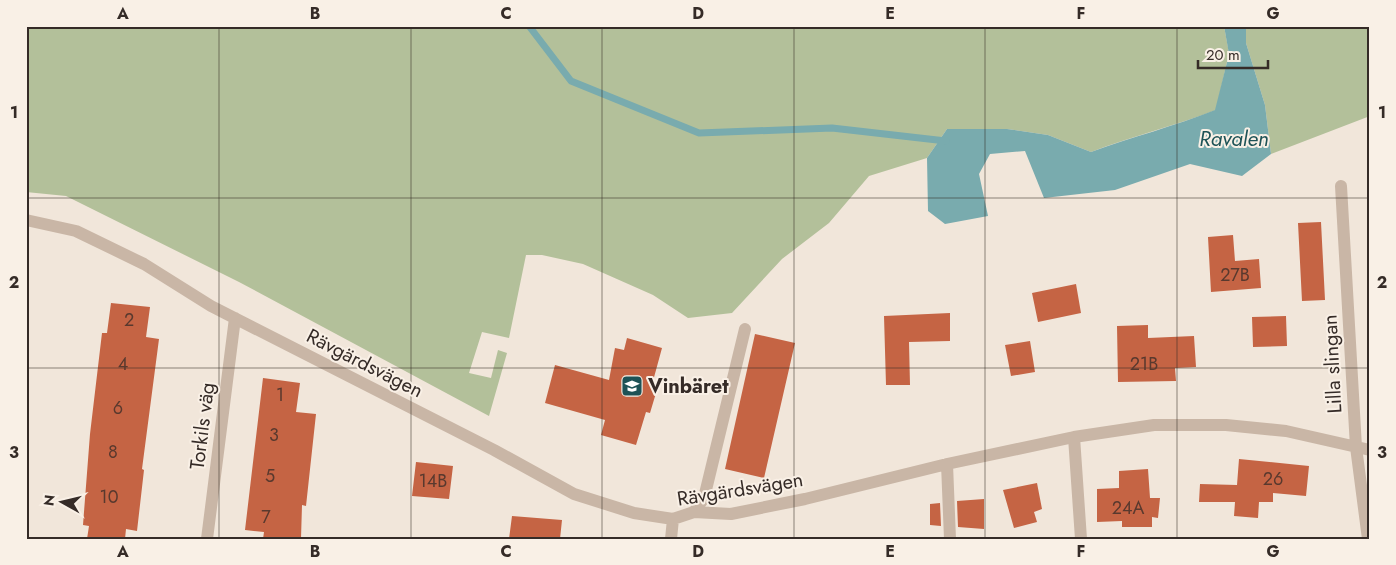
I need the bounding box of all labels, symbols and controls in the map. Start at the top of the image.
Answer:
text: A [116,2,129,25]
text: B [310,2,320,25]
text: C [500,2,512,25]
text: D [692,2,704,25]
text: E [885,2,895,25]
text: F [1077,2,1085,25]
text: G [1266,2,1280,25]
scale bar [1198,38,1268,70]
text: 20 m [1206,44,1240,66]
text: 1 [10,101,18,124]
text: 1 [1378,101,1386,124]
water label: Ravalen [1199,124,1269,154]
house number: 27B [1220,262,1250,288]
text: 2 [9,271,19,294]
text: 2 [1377,271,1387,294]
house number: 2 [124,307,134,333]
street label: Lilla slingan [1315,314,1350,414]
street label: Rävgärdsvägen [301,322,428,405]
house number: 4 [118,351,128,377]
house number: 21B [1130,351,1158,377]
place label: Vinbäret [647,372,729,401]
school or university icon: Vinbäret [620,374,644,398]
street label: Torkils väg [183,381,222,471]
house number: 1 [276,382,284,408]
house number: 6 [113,395,123,421]
house number: 3 [269,422,279,448]
house number: 8 [108,439,118,465]
text: 3 [9,441,19,464]
text: 3 [1377,441,1387,464]
house number: 5 [265,463,275,489]
street label: Rävgärdsvägen [675,465,805,514]
house number: 26 [1263,466,1283,492]
house number: 14B [419,468,447,494]
north arrow [38,478,88,528]
house number: 10 [100,484,119,510]
text: N [38,493,60,507]
house number: 24A [1112,495,1144,521]
house number: 7 [261,504,271,530]
text: A [116,540,129,563]
text: B [310,540,320,563]
text: C [500,540,512,563]
text: D [692,540,704,563]
text: E [885,540,895,563]
text: F [1077,540,1085,563]
text: G [1266,540,1280,563]

